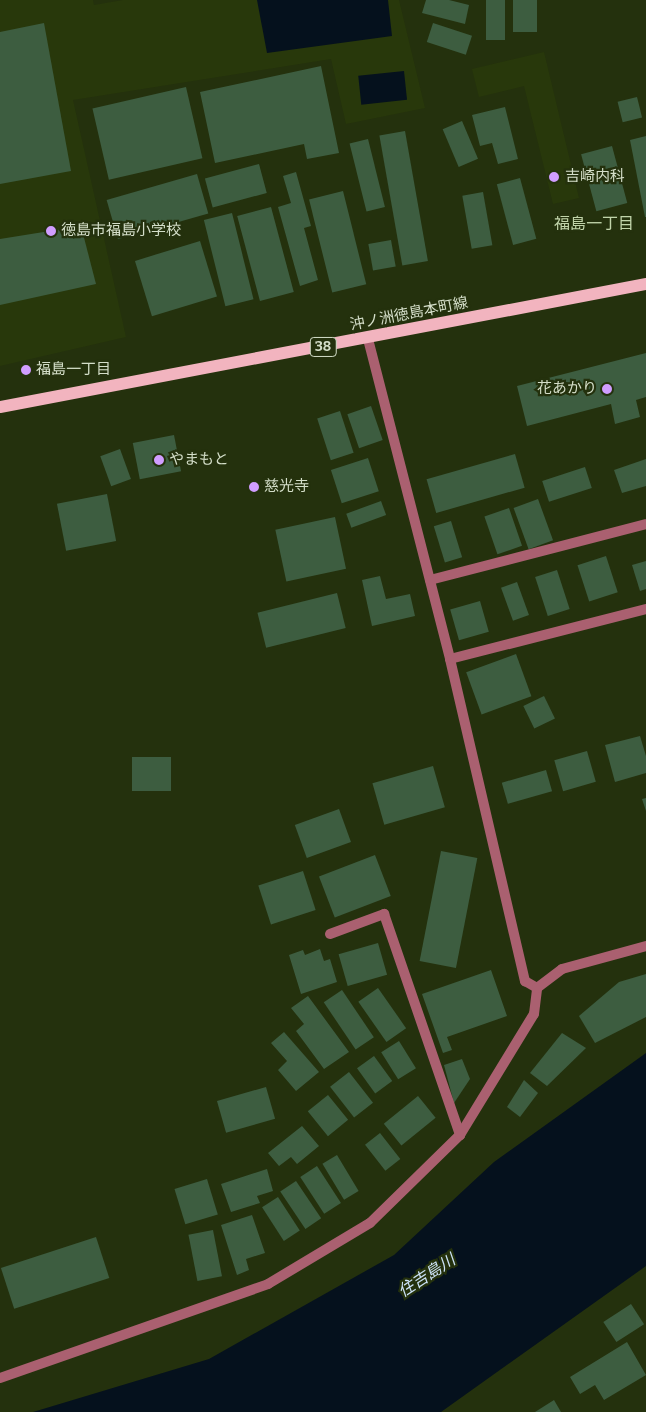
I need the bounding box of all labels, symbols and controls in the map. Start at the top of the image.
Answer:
place label: 吉崎内科 [565,168,625,186]
marker: 吉崎内科 [547,170,561,184]
district label: 福島一丁目 [554,214,634,234]
place label: 徳島市福島小学校 [61,222,181,240]
marker: 徳島市福島小学校 [45,225,57,237]
street label: 沖ノ洲徳島本町線 [348,294,470,334]
road number: 38 [309,336,337,358]
place label: 福島一丁目 [36,361,111,379]
marker: 福島一丁目 [20,364,32,376]
place label: 花あかり [537,380,597,398]
marker: 花あかり [601,383,613,395]
place label: やまもと [169,451,229,469]
marker: やまもと [153,454,165,466]
place label: 慈光寺 [264,478,309,496]
marker: 慈光寺 [248,481,260,493]
water label: 住吉島川 [395,1251,459,1301]

